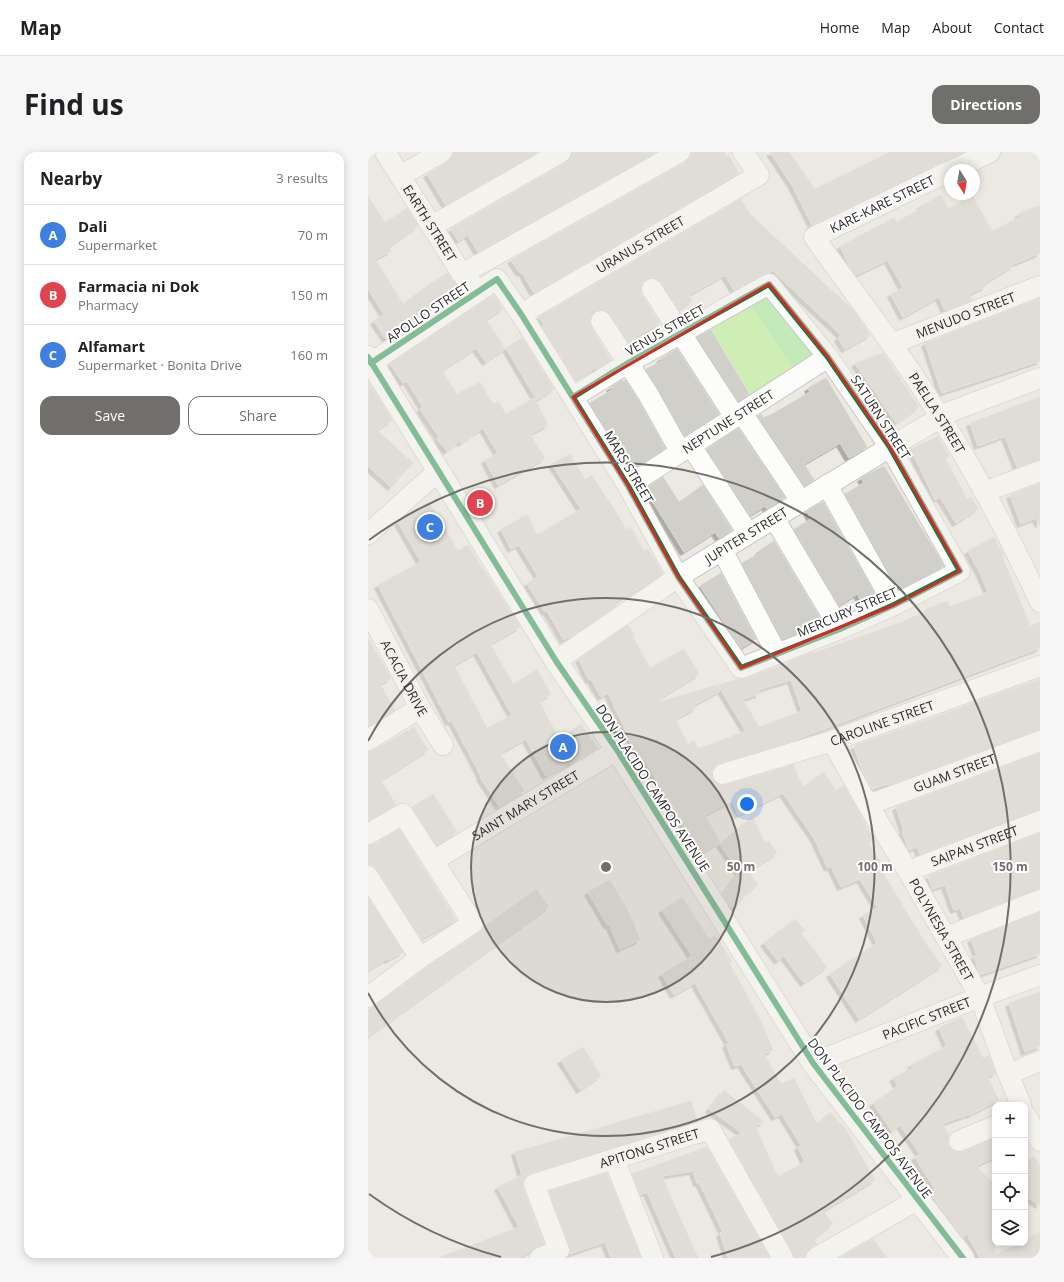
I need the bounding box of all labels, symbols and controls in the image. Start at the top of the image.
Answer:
text: Map [20,15,61,41]
text: Home [820,18,859,37]
text: Map [881,18,910,37]
text: About [932,18,972,37]
text: Contact [994,18,1044,37]
text: Find us [24,85,124,123]
button: Directions [932,85,1040,124]
north arrow [944,164,980,200]
text: Nearby [40,167,102,190]
text: 3 results [276,169,328,187]
street label: KARE-KARE STREET [827,170,938,237]
street label: EARTH STREET [399,181,461,266]
street label: URANUS STREET [593,211,688,277]
text: Dali [78,216,107,236]
text: A [49,226,57,244]
text: 70 m [298,226,328,244]
text: Supermarket [78,236,157,254]
text: Farmacia ni Dok [78,276,199,296]
street label: APOLLO STREET [383,277,474,347]
text: B [49,286,57,304]
text: 150 m [290,286,328,304]
street label: MENUDO STREET [913,287,1019,342]
text: Pharmacy [78,296,138,314]
street label: VENUS STREET [622,300,709,360]
text: Alfamart [78,336,145,356]
text: C [49,346,57,364]
text: 160 m [290,346,328,364]
text: Supermarket · Bonita Drive [78,356,242,374]
street label: PAELLA STREET [905,369,970,457]
street label: SATURN STREET [847,371,915,463]
street label: NEPTUNE STREET [679,385,778,458]
button: Save [40,396,180,435]
button: Share [188,396,328,435]
street label: MARS STREET [600,427,658,508]
pin: B [467,488,493,518]
street label: JUPITER STREET [700,502,792,569]
pin: C [417,512,443,542]
street label: MERCURY STREET [794,582,901,641]
street label: ACACIA DRIVE [377,637,432,720]
street label: CAROLINE STREET [827,696,937,750]
street label: DON PLACIDO CAMPOS AVENUE [592,701,714,875]
pin: A [550,732,576,762]
street label: GUAM STREET [911,749,999,796]
street label: SAINT MARY STREET [469,766,583,844]
your location [737,794,757,814]
street label: SAIPAN STREET [928,821,1021,871]
text: 50 m [727,858,755,875]
text: 100 m [857,858,893,875]
text: 150 m [992,858,1028,875]
centre of rings [599,860,613,874]
street label: POLYNESIA STREET [905,875,978,985]
street label: PACIFIC STREET [880,992,974,1044]
street label: DON PLACIDO CAMPOS AVENUE [804,1034,936,1202]
map controls [992,1102,1028,1246]
button: + [992,1102,1028,1138]
street label: APITONG STREET [597,1124,702,1172]
button: − [992,1138,1028,1174]
button: locate [992,1174,1028,1210]
button: layers [992,1210,1028,1246]

